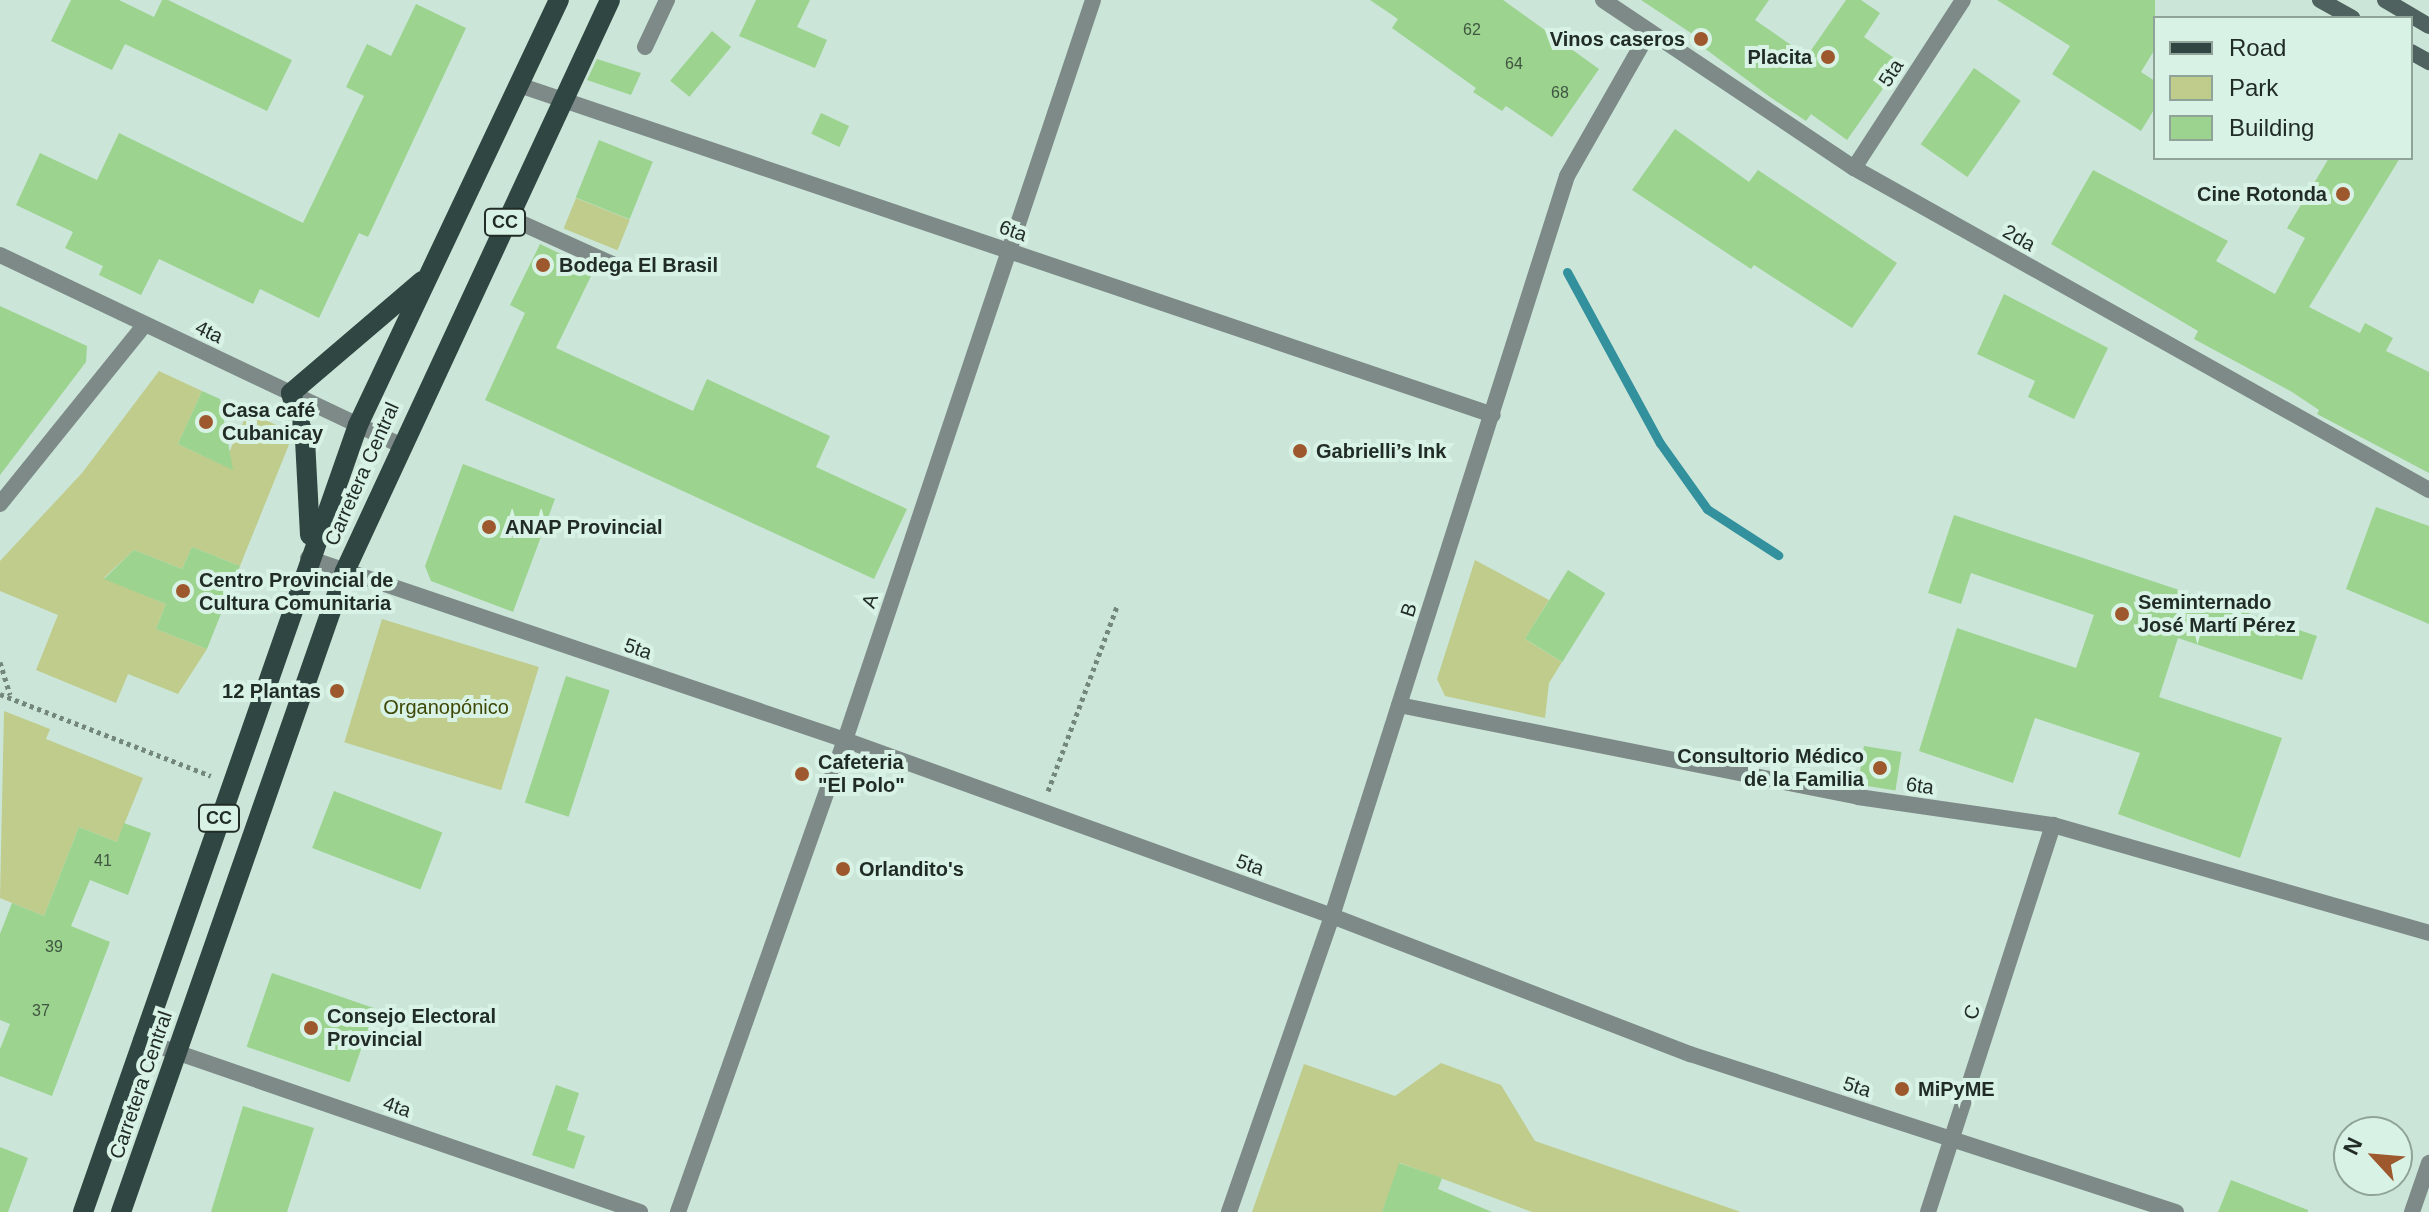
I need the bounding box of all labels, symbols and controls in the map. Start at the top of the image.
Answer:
legend [2153,16,2413,160]
house number: 62 [1463,20,1481,40]
place label: Vinos caseros [1550,27,1685,51]
marker: Vinos caseros [1692,30,1710,48]
text: Road [2229,34,2286,61]
place label: Placita [1748,45,1812,69]
marker: Placita [1819,48,1837,66]
house number: 64 [1505,54,1523,74]
street label: 5ta [1873,55,1909,91]
text: Park [2229,74,2278,101]
house number: 68 [1551,83,1569,103]
text: Building [2229,114,2314,141]
place label: Cine Rotonda [2197,182,2327,206]
marker: Cine Rotonda [2334,185,2352,203]
road number: CC [483,208,527,236]
street label: 6ta [996,215,1030,247]
street label: 2da [1999,219,2039,257]
place label: Bodega El Brasil [559,253,718,277]
marker: Bodega El Brasil [534,256,552,274]
street label: 4ta [191,315,227,349]
place label: Casa café Cubanicay [222,398,323,445]
street label: Carretera Central [320,399,404,549]
marker: Casa café Cubanicay [197,413,215,431]
place label: Gabrielli’s Ink [1316,439,1446,463]
marker: Gabrielli’s Ink [1291,442,1309,460]
place label: ANAP Provincial [505,515,663,539]
marker: ANAP Provincial [480,518,498,536]
place label: Centro Provincial de Cultura Comunitaria [199,568,393,615]
marker: Centro Provincial de Cultura Comunitaria [174,582,192,600]
place label: Seminternado José Martí Pérez [2138,590,2296,637]
street label: A [856,591,884,611]
street label: B [1396,600,1422,620]
marker: Seminternado José Martí Pérez [2113,605,2131,623]
street label: 5ta [621,633,655,665]
place label: 12 Plantas [222,679,321,703]
marker: 12 Plantas [328,682,346,700]
park label: Organopónico [383,695,509,719]
place label: Consultorio Médico de la Familia [1677,744,1864,791]
place label: Cafeteria "El Polo" [818,750,905,797]
marker: Consultorio Médico de la Familia [1871,759,1889,777]
marker: Cafeteria "El Polo" [793,765,811,783]
street label: 6ta [1905,772,1935,800]
road number: CC [197,804,241,832]
street label: 5ta [1233,849,1267,881]
house number: 41 [94,851,112,871]
place label: Orlandito's [859,857,964,881]
marker: Orlandito's [834,860,852,878]
house number: 39 [45,937,63,957]
house number: 37 [32,1001,50,1021]
street label: C [1958,1001,1986,1023]
place label: Consejo Electoral Provincial [327,1004,496,1051]
street label: Carretera Central [105,1008,177,1162]
marker: Consejo Electoral Provincial [302,1019,320,1037]
street label: 5ta [1840,1071,1874,1103]
place label: MiPyME [1918,1077,1995,1101]
marker: MiPyME [1893,1080,1911,1098]
street label: 4ta [380,1091,414,1123]
north arrow [2333,1116,2413,1196]
text: N [2338,1134,2367,1159]

